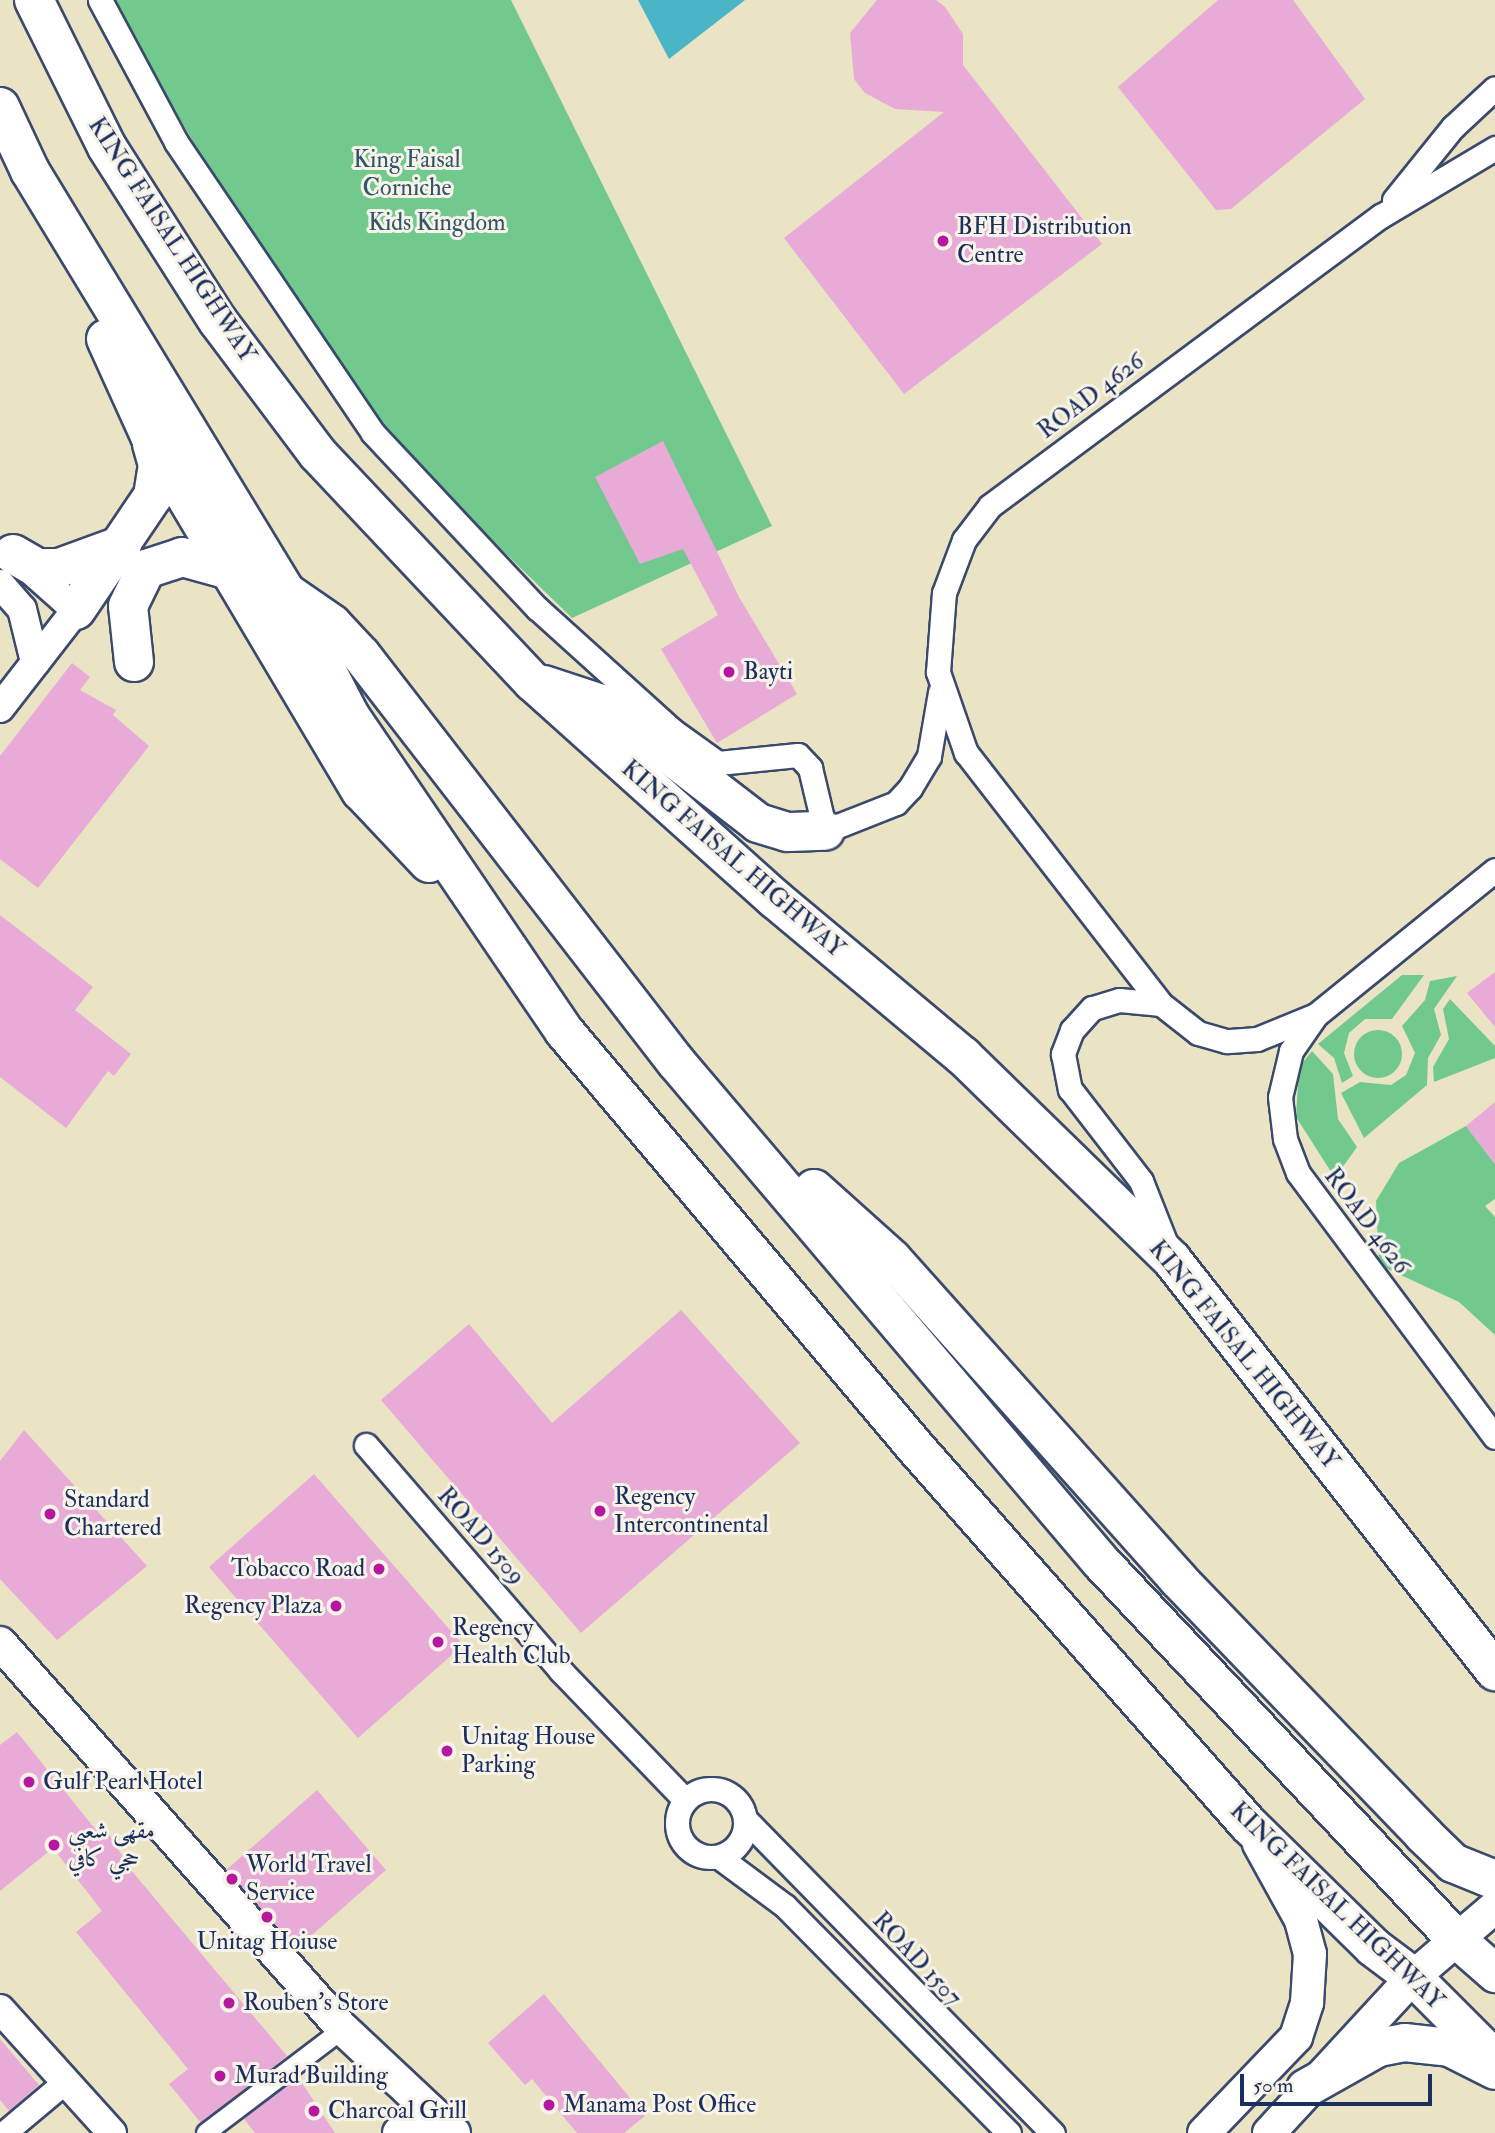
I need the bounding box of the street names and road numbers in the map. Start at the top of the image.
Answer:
street label: KING FAISAL HIGHWAY [82,112,262,368]
street label: ROAD 4626 [1032,347,1150,445]
street label: KING FAISAL HIGHWAY [616,754,850,964]
street label: ROAD 4626 [1318,1162,1416,1280]
street label: KING FAISAL HIGHWAY [1143,1235,1345,1475]
street label: ROAD 1509 [431,1482,531,1590]
street label: KING FAISAL HIGHWAY [1224,1796,1450,2016]
street label: ROAD 1507 [866,1906,968,2012]

